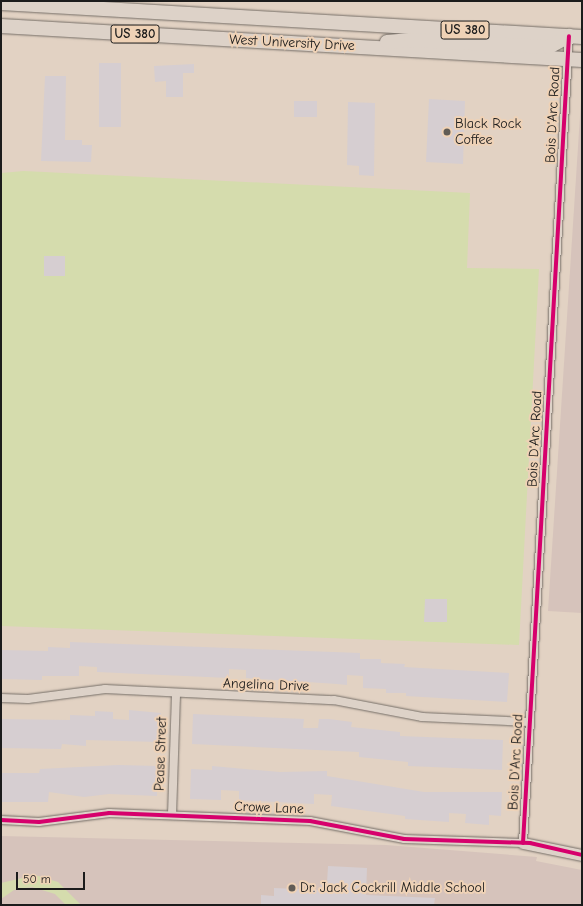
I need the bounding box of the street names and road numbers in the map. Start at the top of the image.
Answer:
road number: US 380 [440,19,490,41]
road number: US 380 [110,23,160,45]
street label: West University Drive [229,31,355,55]
street label: Bois D'Arc Road [542,67,564,163]
street label: Bois D'Arc Road [524,391,546,487]
street label: Angelina Drive [223,675,309,695]
street label: Bois D'Arc Road [505,714,527,810]
street label: Pease Street [151,717,171,791]
street label: Crowe Lane [234,798,304,818]

